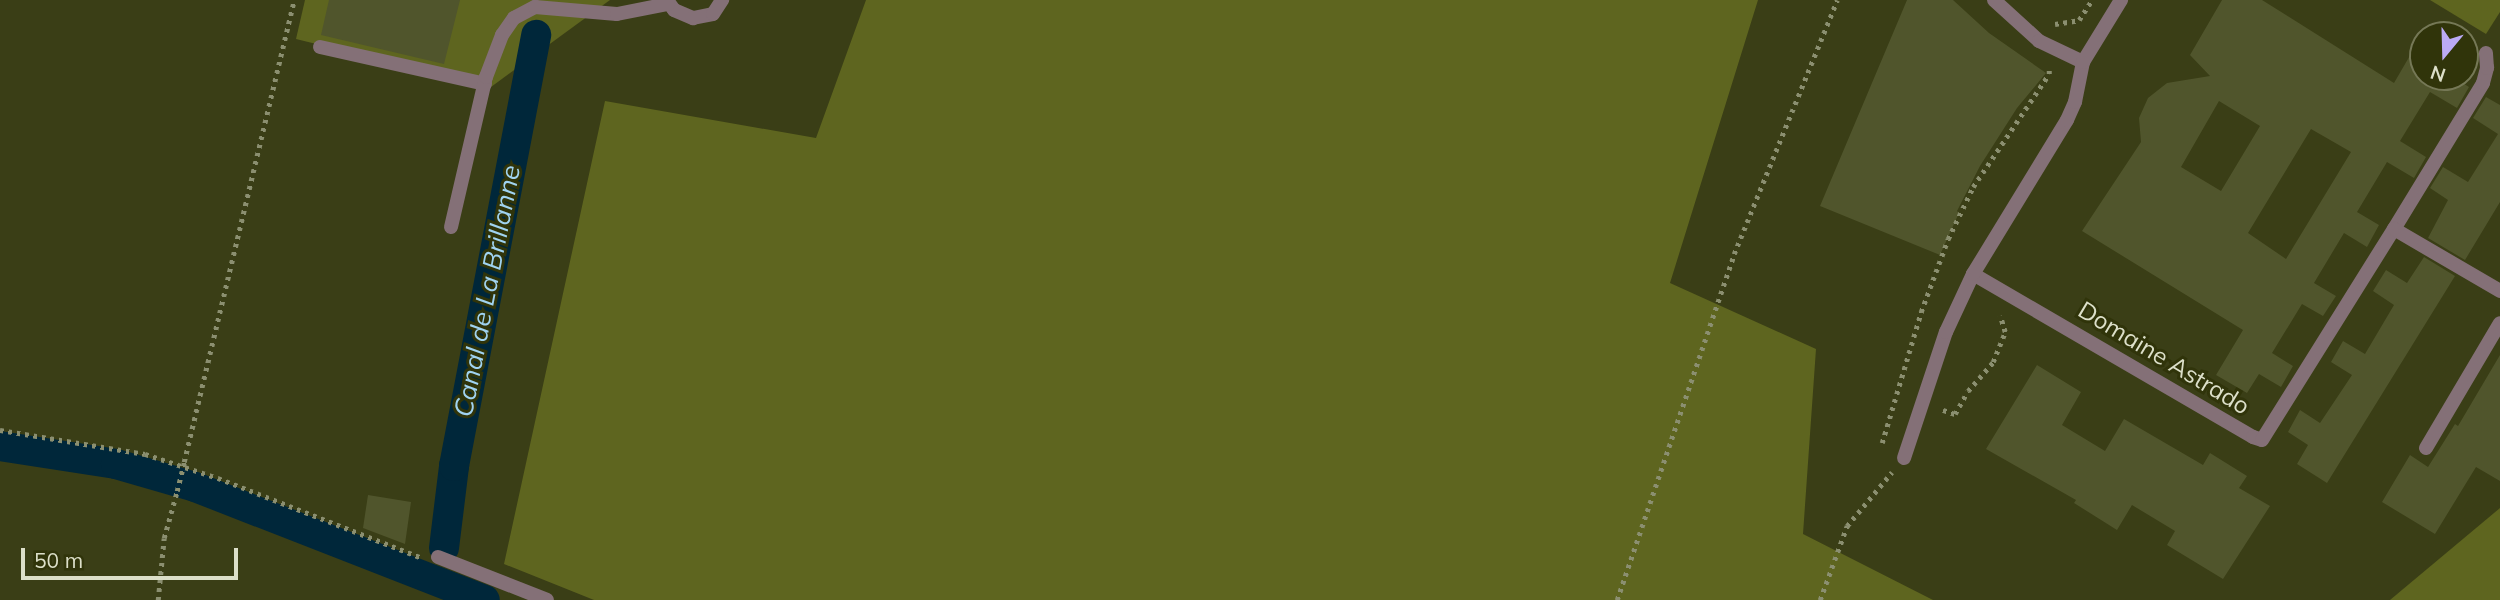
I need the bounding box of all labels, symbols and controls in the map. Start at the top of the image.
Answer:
north arrow [2409,21,2479,91]
text: N [2427,60,2449,88]
water label: Canal de La Brillanne [447,162,527,420]
street label: Domaine Astrado [2073,295,2255,421]
scale bar [24,534,242,578]
text: 50 m [34,547,83,573]

